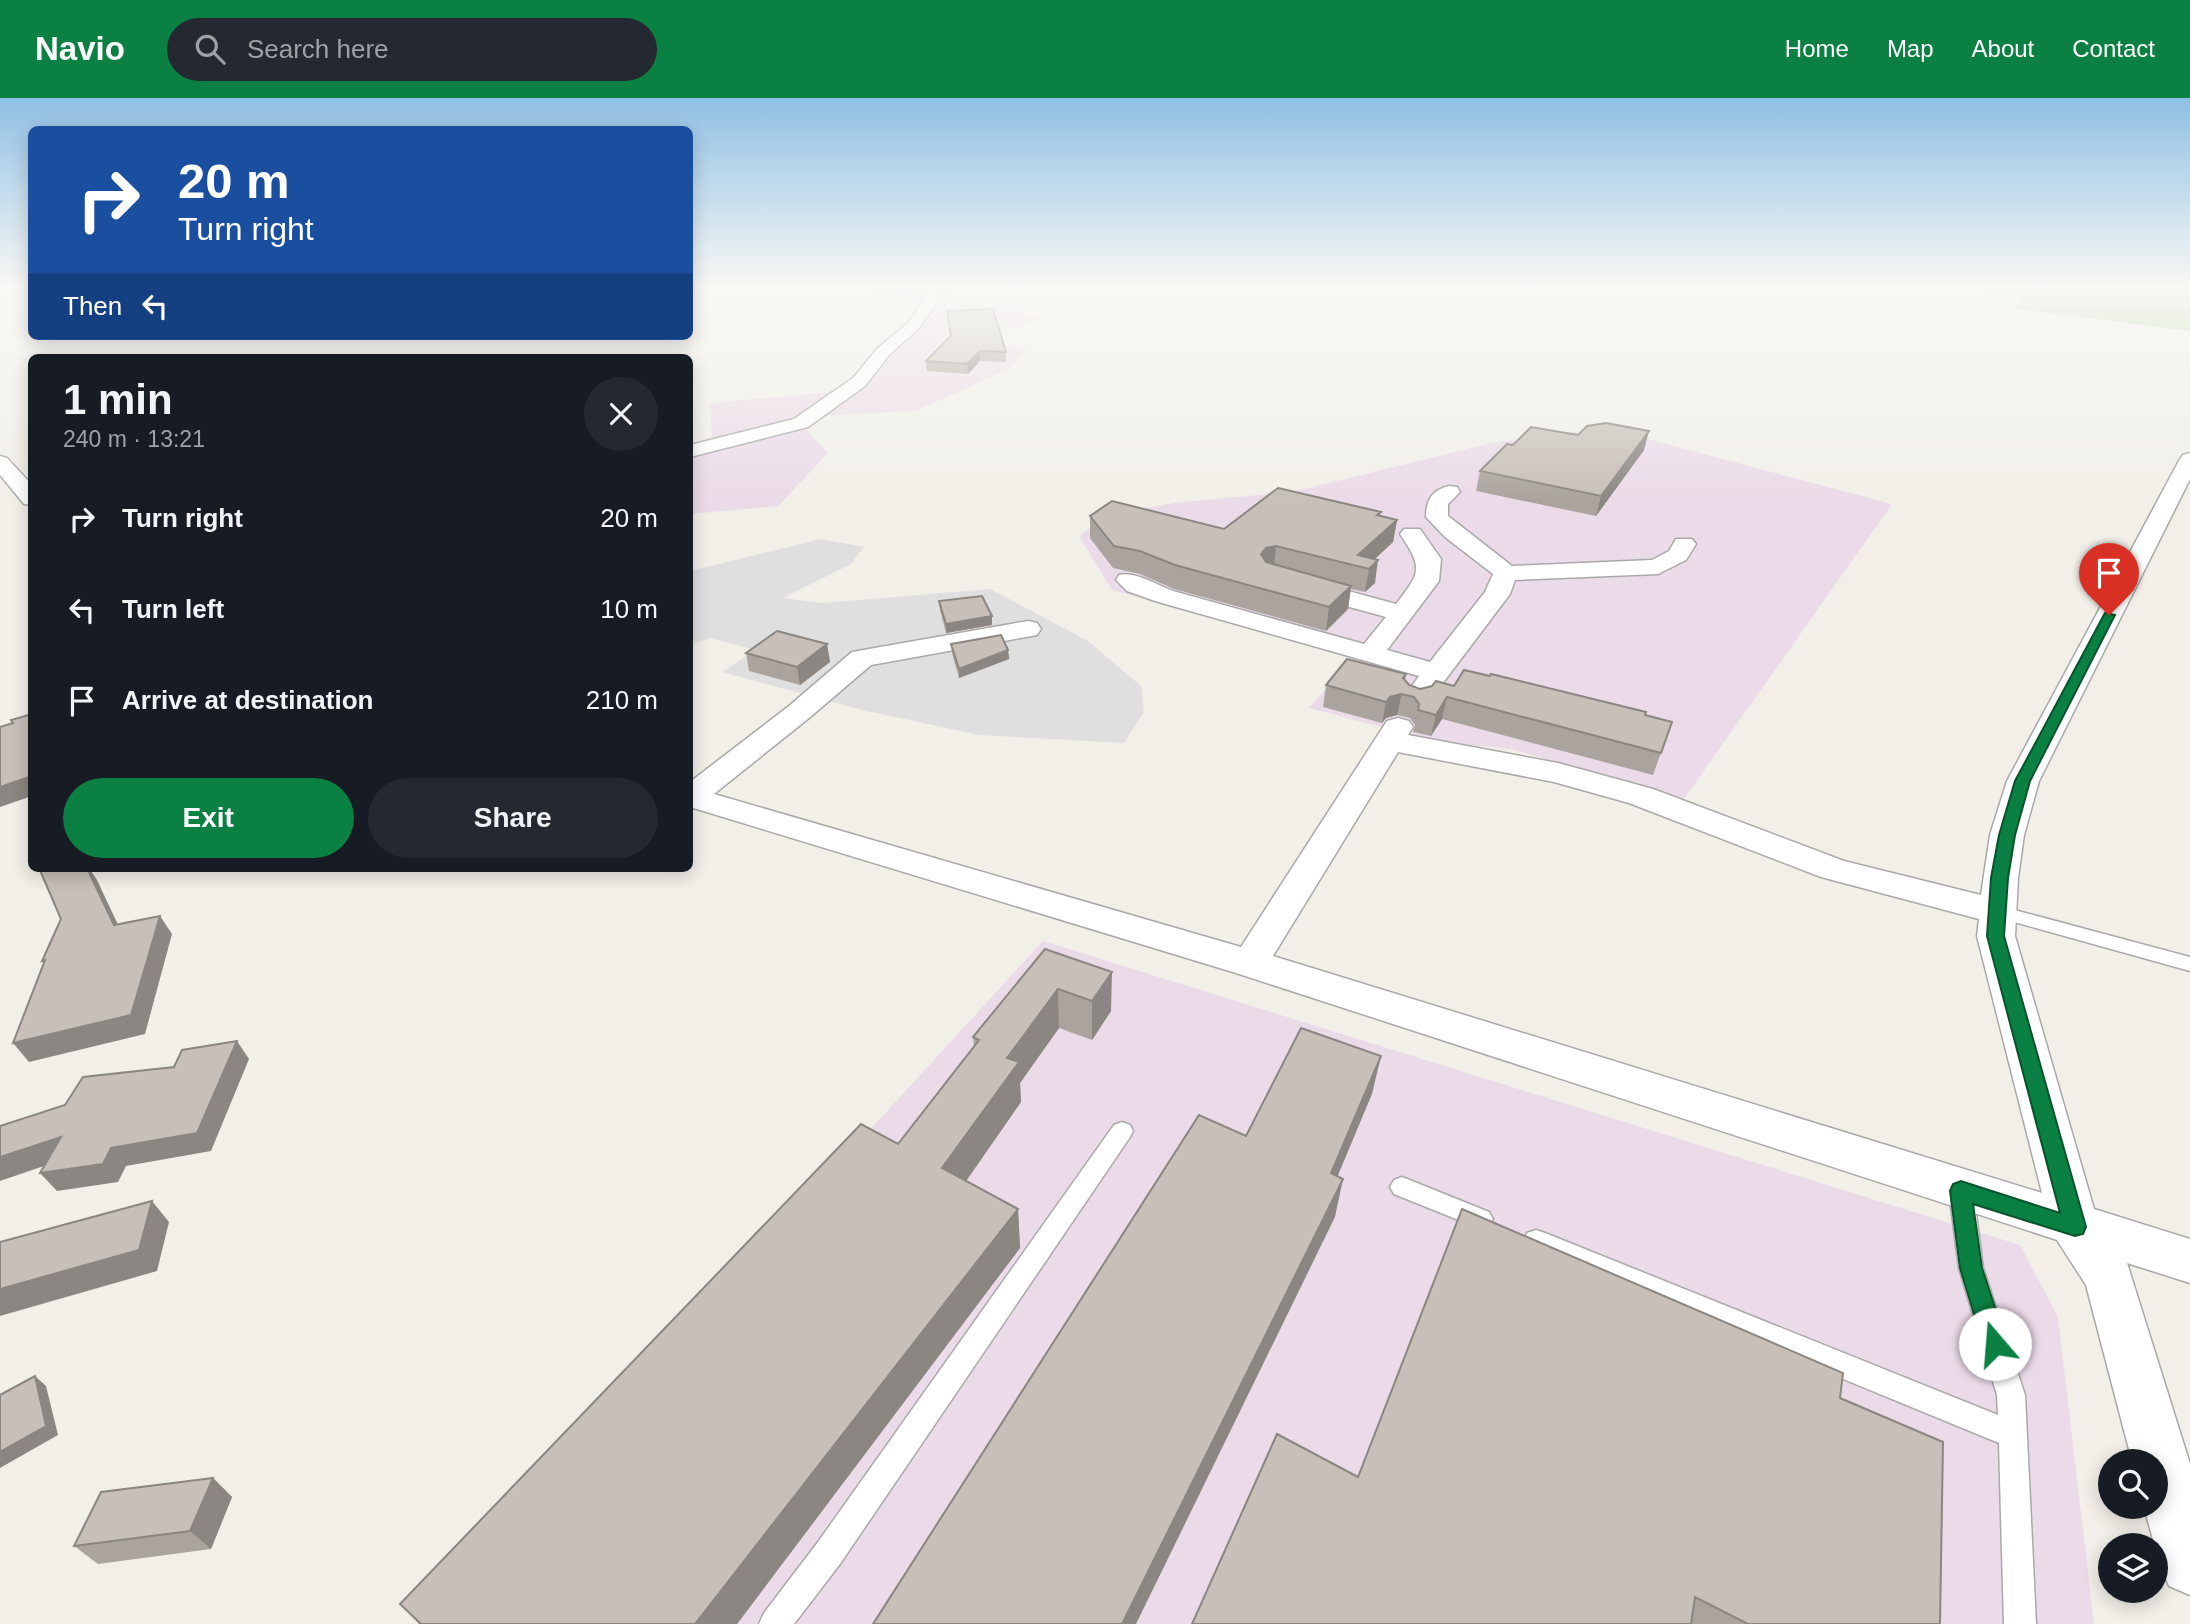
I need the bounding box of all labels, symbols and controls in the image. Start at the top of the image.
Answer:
search box [167,18,657,81]
text: Navio [35,30,125,67]
icon: search [191,30,229,68]
text: Search here [247,34,389,64]
text: Home [1785,35,1849,62]
text: Map [1887,35,1934,62]
text: About [1972,35,2034,62]
text: Contact [2072,35,2155,62]
icon: right [63,154,154,245]
text: 20 m [178,154,290,208]
text: Turn right [178,211,314,247]
icon: left [136,287,174,325]
text: Then [63,291,122,321]
text: 1 min [63,376,173,423]
button: close [584,377,658,451]
text: 240 m · 13:21 [63,426,205,452]
icon: right [63,500,101,538]
text: Turn right [122,503,243,533]
text: 20 m [600,503,658,533]
pin [2079,543,2139,615]
icon: arrive [2090,554,2128,592]
icon: left [63,591,101,629]
text: Turn left [122,594,224,624]
text: 10 m [600,594,658,624]
icon: arrive [63,682,101,720]
text: Arrive at destination [122,685,373,715]
text: 210 m [586,685,658,715]
button: Exit [63,778,354,858]
button: Share [368,778,658,858]
position arrow [1958,1307,2032,1381]
map controls [2098,1449,2168,1603]
button: search [2098,1449,2168,1519]
button: layers [2098,1533,2168,1603]

